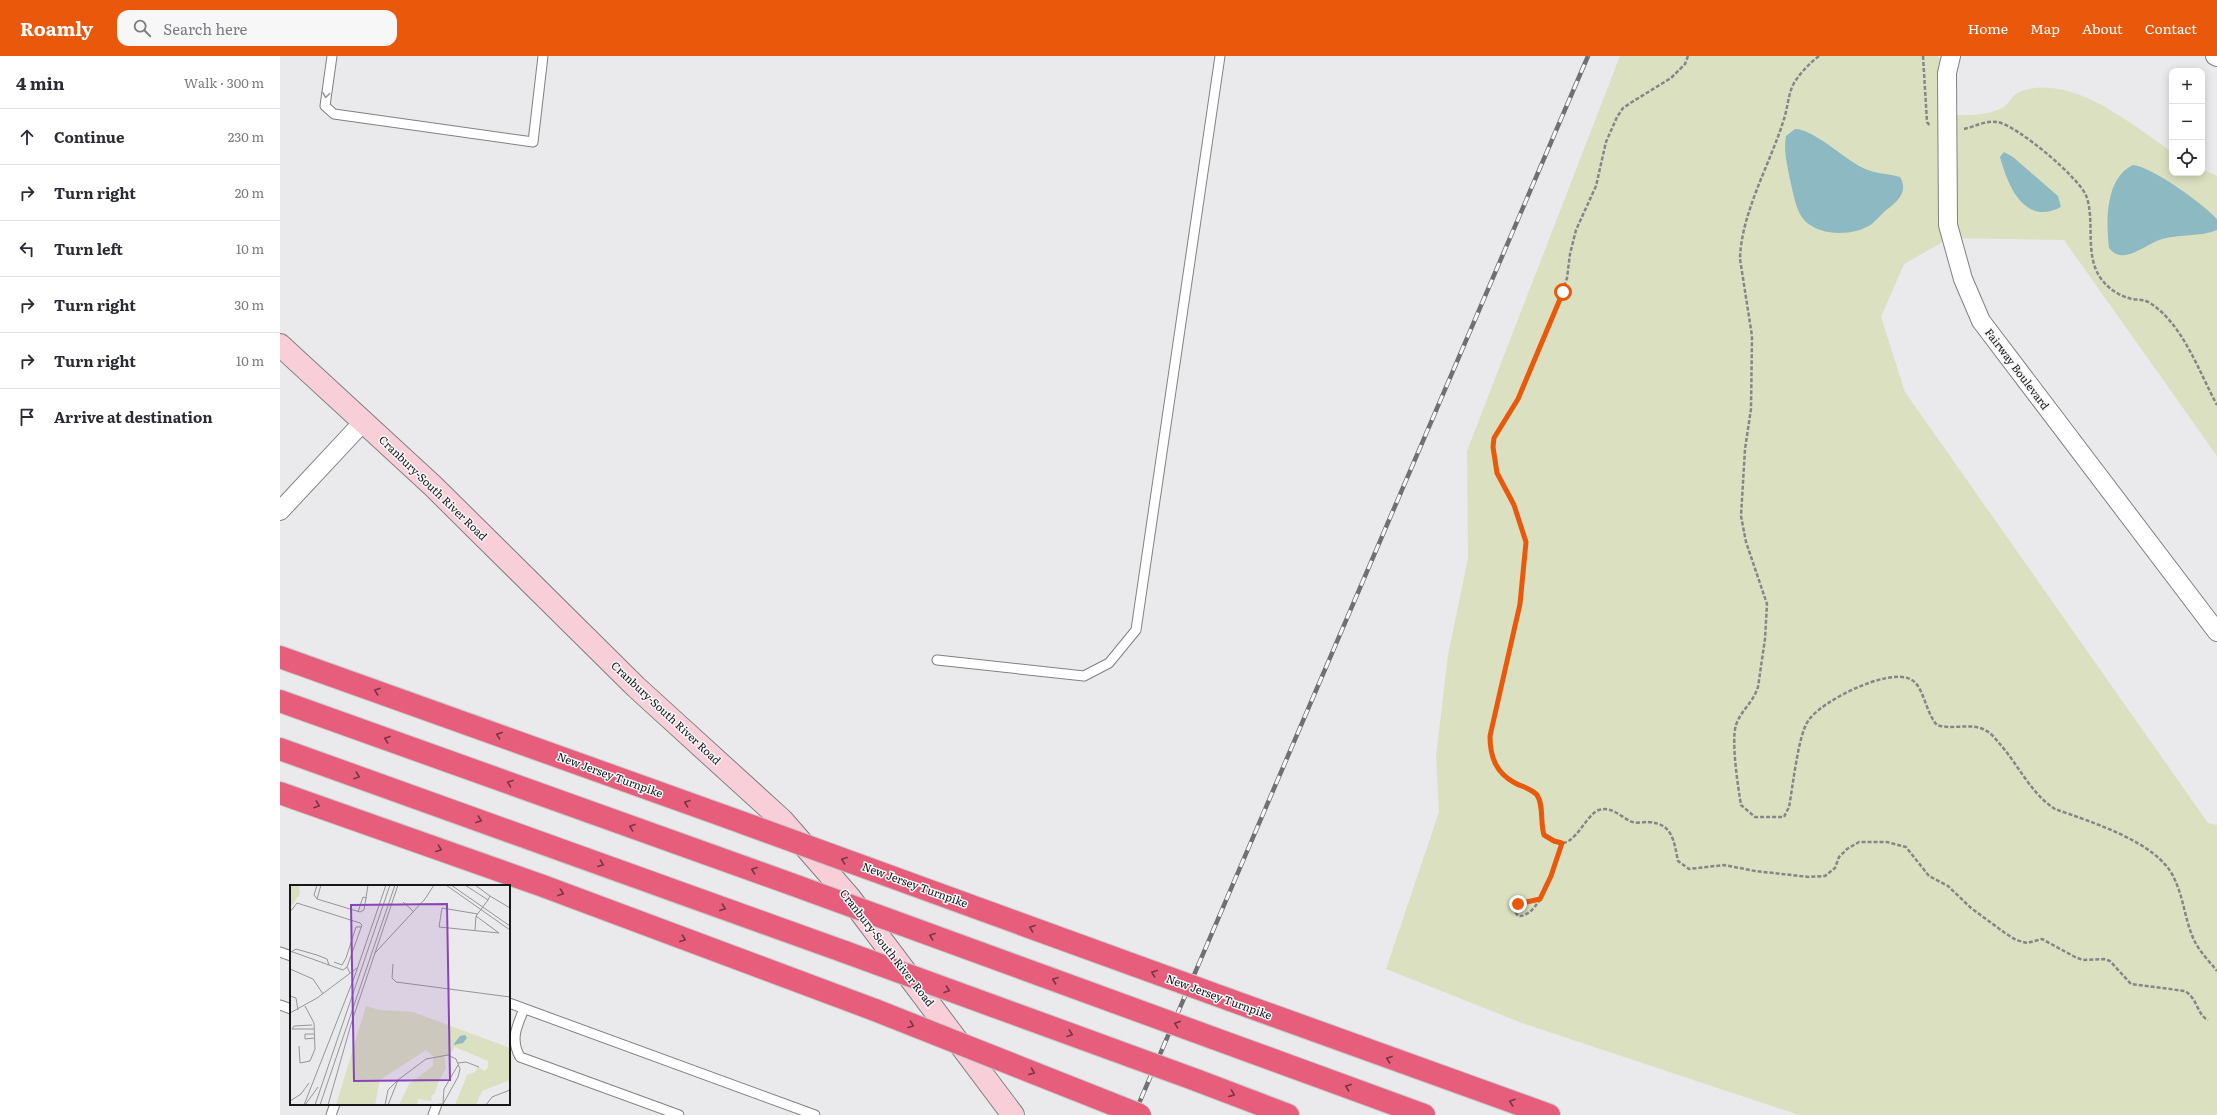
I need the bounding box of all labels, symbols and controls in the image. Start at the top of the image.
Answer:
search box [117,10,397,46]
text: Roamly [20,14,93,42]
icon: search [131,17,153,39]
text: Search here [163,17,247,40]
text: Home [1968,18,2008,38]
text: Map [2030,18,2060,38]
text: About [2082,18,2123,38]
text: Contact [2145,18,2197,38]
map controls [2169,68,2205,176]
button: + [2169,68,2205,104]
text: 4 min [16,70,65,95]
text: Walk · 300 m [184,73,264,92]
one-way arrow [322,92,331,98]
button: − [2169,104,2205,140]
text: Continue [54,125,124,148]
icon: ahead [16,126,38,148]
text: 230 m [228,127,264,146]
button: locate [2169,140,2205,176]
text: Turn right [54,181,136,204]
icon: right [16,182,38,204]
text: 20 m [235,183,264,202]
text: Turn left [54,237,123,260]
icon: left [16,238,38,260]
text: 10 m [236,239,264,258]
route start [1554,283,1572,301]
text: Turn right [54,293,136,316]
icon: right [16,294,38,316]
text: 30 m [234,295,264,314]
street label: Fairway Boulevard [1982,324,2054,413]
text: Turn right [54,349,136,372]
icon: right [16,350,38,372]
text: 10 m [236,351,264,370]
text: Arrive at destination [54,405,213,428]
icon: arrive [16,406,38,428]
street label: Cranbury-South River Road [376,431,492,544]
street label: Cranbury-South River Road [608,657,725,768]
one-way arrow [373,687,380,696]
one-way arrow [496,731,503,740]
one-way arrow [384,735,391,743]
street label: New Jersey Turnpike [555,747,666,801]
one-way arrow [353,771,360,780]
one-way arrow [506,779,513,787]
one-way arrow [684,799,691,808]
one-way arrow [313,801,320,809]
one-way arrow [475,815,482,824]
one-way arrow [629,823,636,831]
one-way arrow [436,844,443,853]
one-way arrow [840,856,847,864]
street label: New Jersey Turnpike [860,857,971,911]
one-way arrow [597,860,604,868]
one-way arrow [751,867,758,875]
inset map [290,885,510,1105]
street label: Cranbury-South River Road [837,885,939,1010]
one-way arrow [558,889,565,897]
route end [1509,895,1527,913]
one-way arrow [720,904,727,912]
one-way arrow [1028,925,1035,933]
one-way arrow [929,932,936,940]
one-way arrow [680,934,687,942]
one-way arrow [1150,969,1157,978]
street label: New Jersey Turnpike [1164,969,1275,1023]
one-way arrow [1051,976,1058,984]
one-way arrow [944,986,951,994]
one-way arrow [908,1020,915,1028]
one-way arrow [1173,1021,1180,1029]
one-way arrow [1066,1030,1073,1038]
one-way arrow [1386,1055,1393,1063]
one-way arrow [1029,1068,1036,1076]
one-way arrow [1344,1083,1351,1092]
one-way arrow [1229,1089,1236,1097]
one-way arrow [1509,1098,1516,1107]

